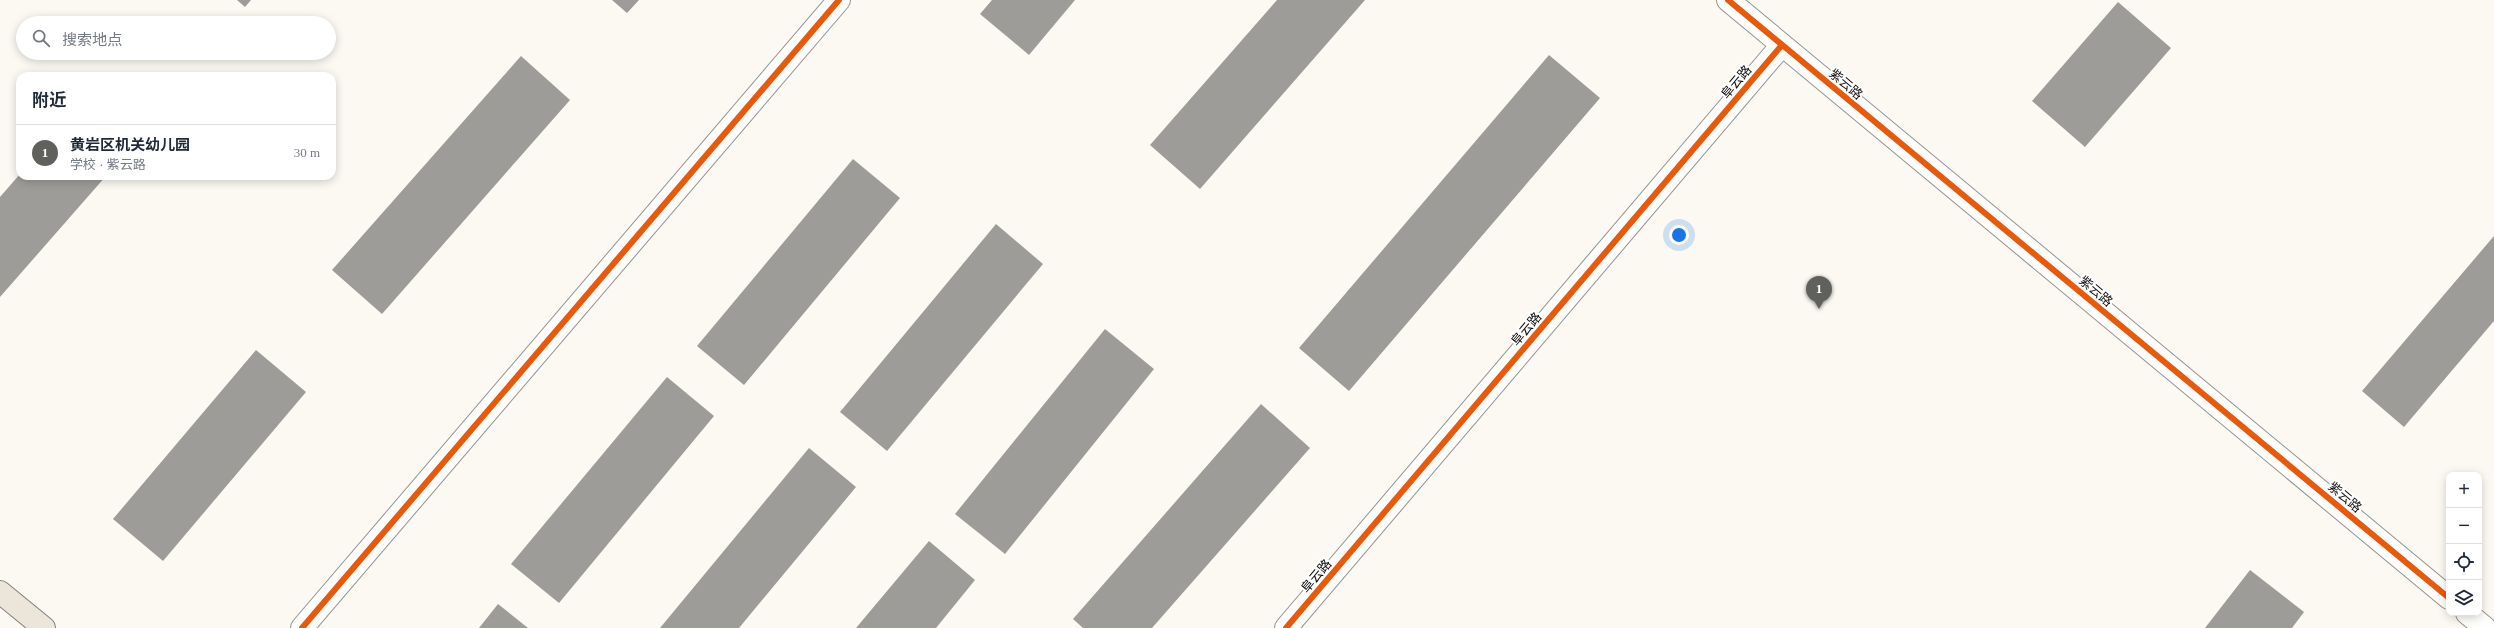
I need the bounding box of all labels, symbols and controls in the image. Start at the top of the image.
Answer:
search box [16,16,336,60]
icon: search [30,27,52,49]
text: 搜索地点 [62,32,122,48]
street label: 阜云路 [1718,62,1754,102]
street label: 紫云路 [1826,66,1866,102]
text: 附近 [32,91,66,110]
text: 黄岩区机关幼儿园 [70,137,190,153]
text: 1 [42,145,48,160]
text: 30 m [294,145,320,160]
text: 学校 · 紫云路 [70,157,146,172]
your location [1669,225,1689,245]
street label: 紫云路 [2076,273,2116,309]
pin: 1 [1806,276,1832,309]
street label: 阜云路 [1508,309,1544,349]
map controls [2446,472,2482,616]
button: + [2446,472,2482,508]
street label: 紫云路 [2325,479,2365,515]
button: − [2446,508,2482,544]
button: locate [2446,544,2482,580]
street label: 阜云路 [1298,556,1334,596]
button: layers [2446,580,2482,616]

